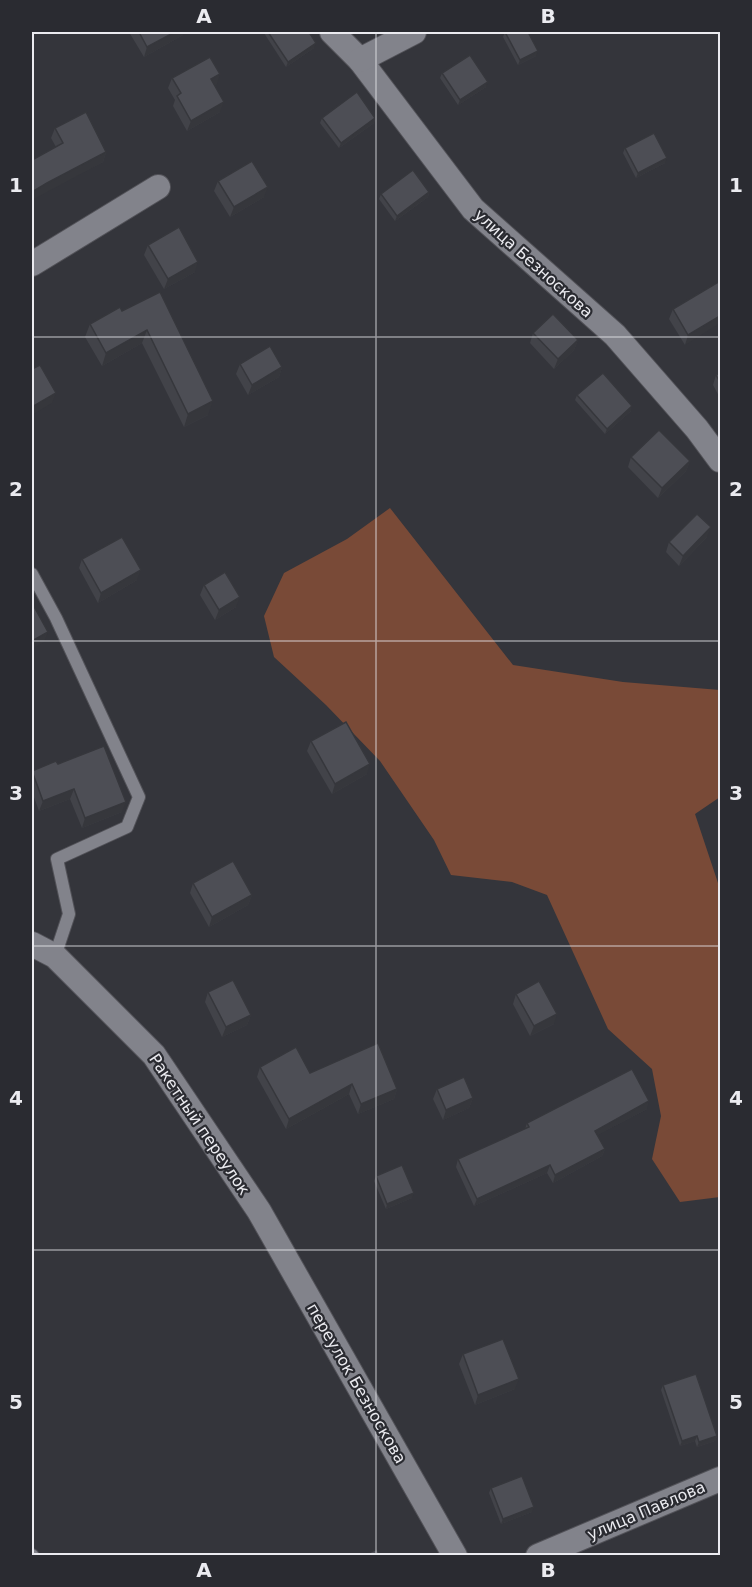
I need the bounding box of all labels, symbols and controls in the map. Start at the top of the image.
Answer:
text: A [196,4,212,28]
text: B [540,4,556,28]
text: 1 [9,173,23,197]
text: 1 [729,173,743,197]
street label: улица Безноскова [470,205,597,322]
text: 2 [9,477,23,501]
text: 2 [729,477,743,501]
text: 3 [9,781,23,805]
text: 3 [729,781,743,805]
street label: Ракетный переулок [145,1050,254,1199]
text: 4 [9,1086,23,1110]
text: 4 [729,1086,743,1110]
street label: переулок Безноскова [303,1300,410,1467]
text: 5 [9,1390,23,1414]
text: 5 [729,1390,743,1414]
street label: улица Павлова [584,1477,708,1544]
text: A [196,1558,212,1582]
text: B [540,1558,556,1582]

